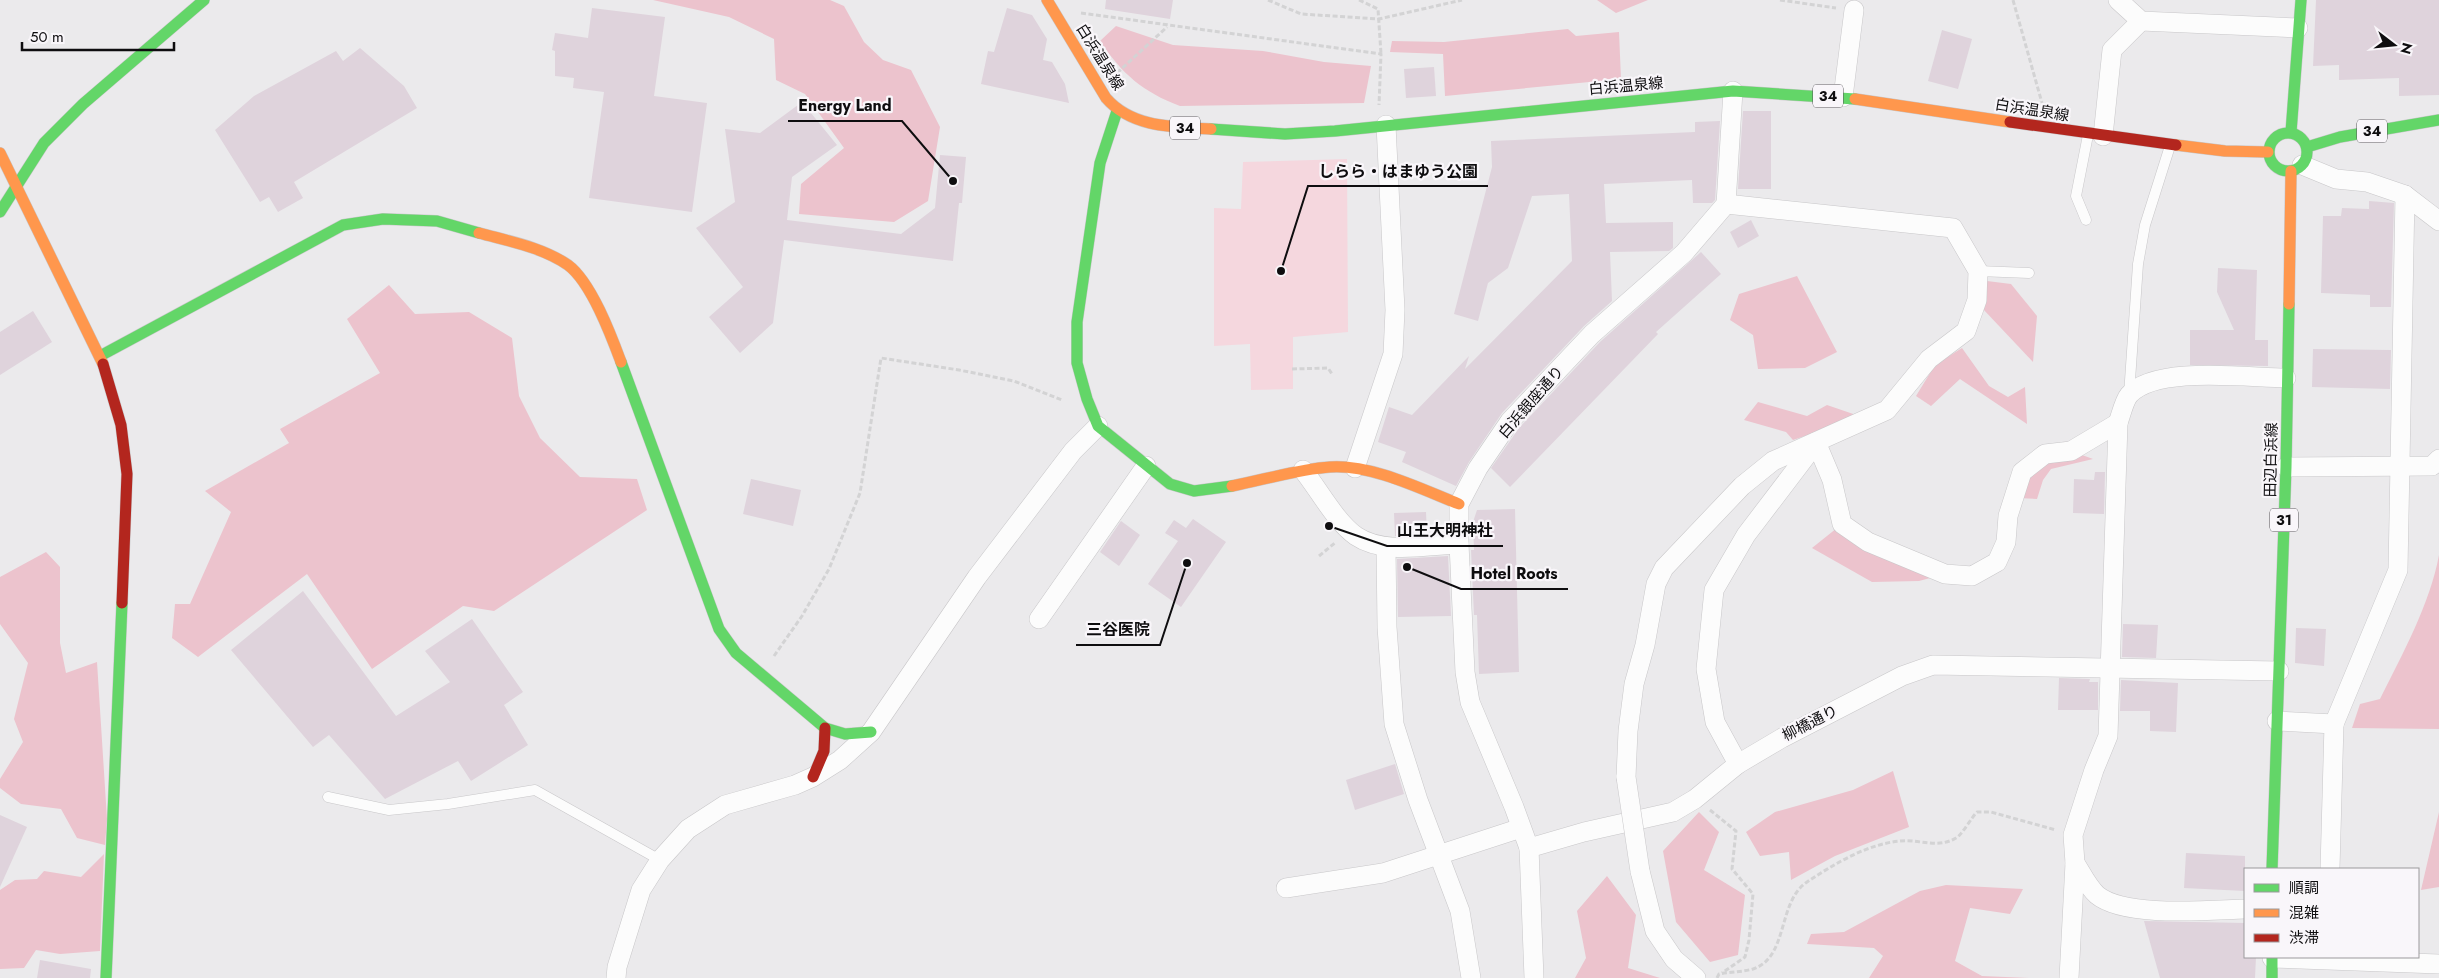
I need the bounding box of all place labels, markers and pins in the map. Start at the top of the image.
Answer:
callout: Energy Land [788,90,902,121]
callout: しらら・はまゆう公園 [1308,155,1488,186]
callout: 山王大明神社 [1387,515,1503,546]
callout: Hotel Roots [1461,558,1568,589]
callout: 三谷医院 [1076,614,1160,645]

